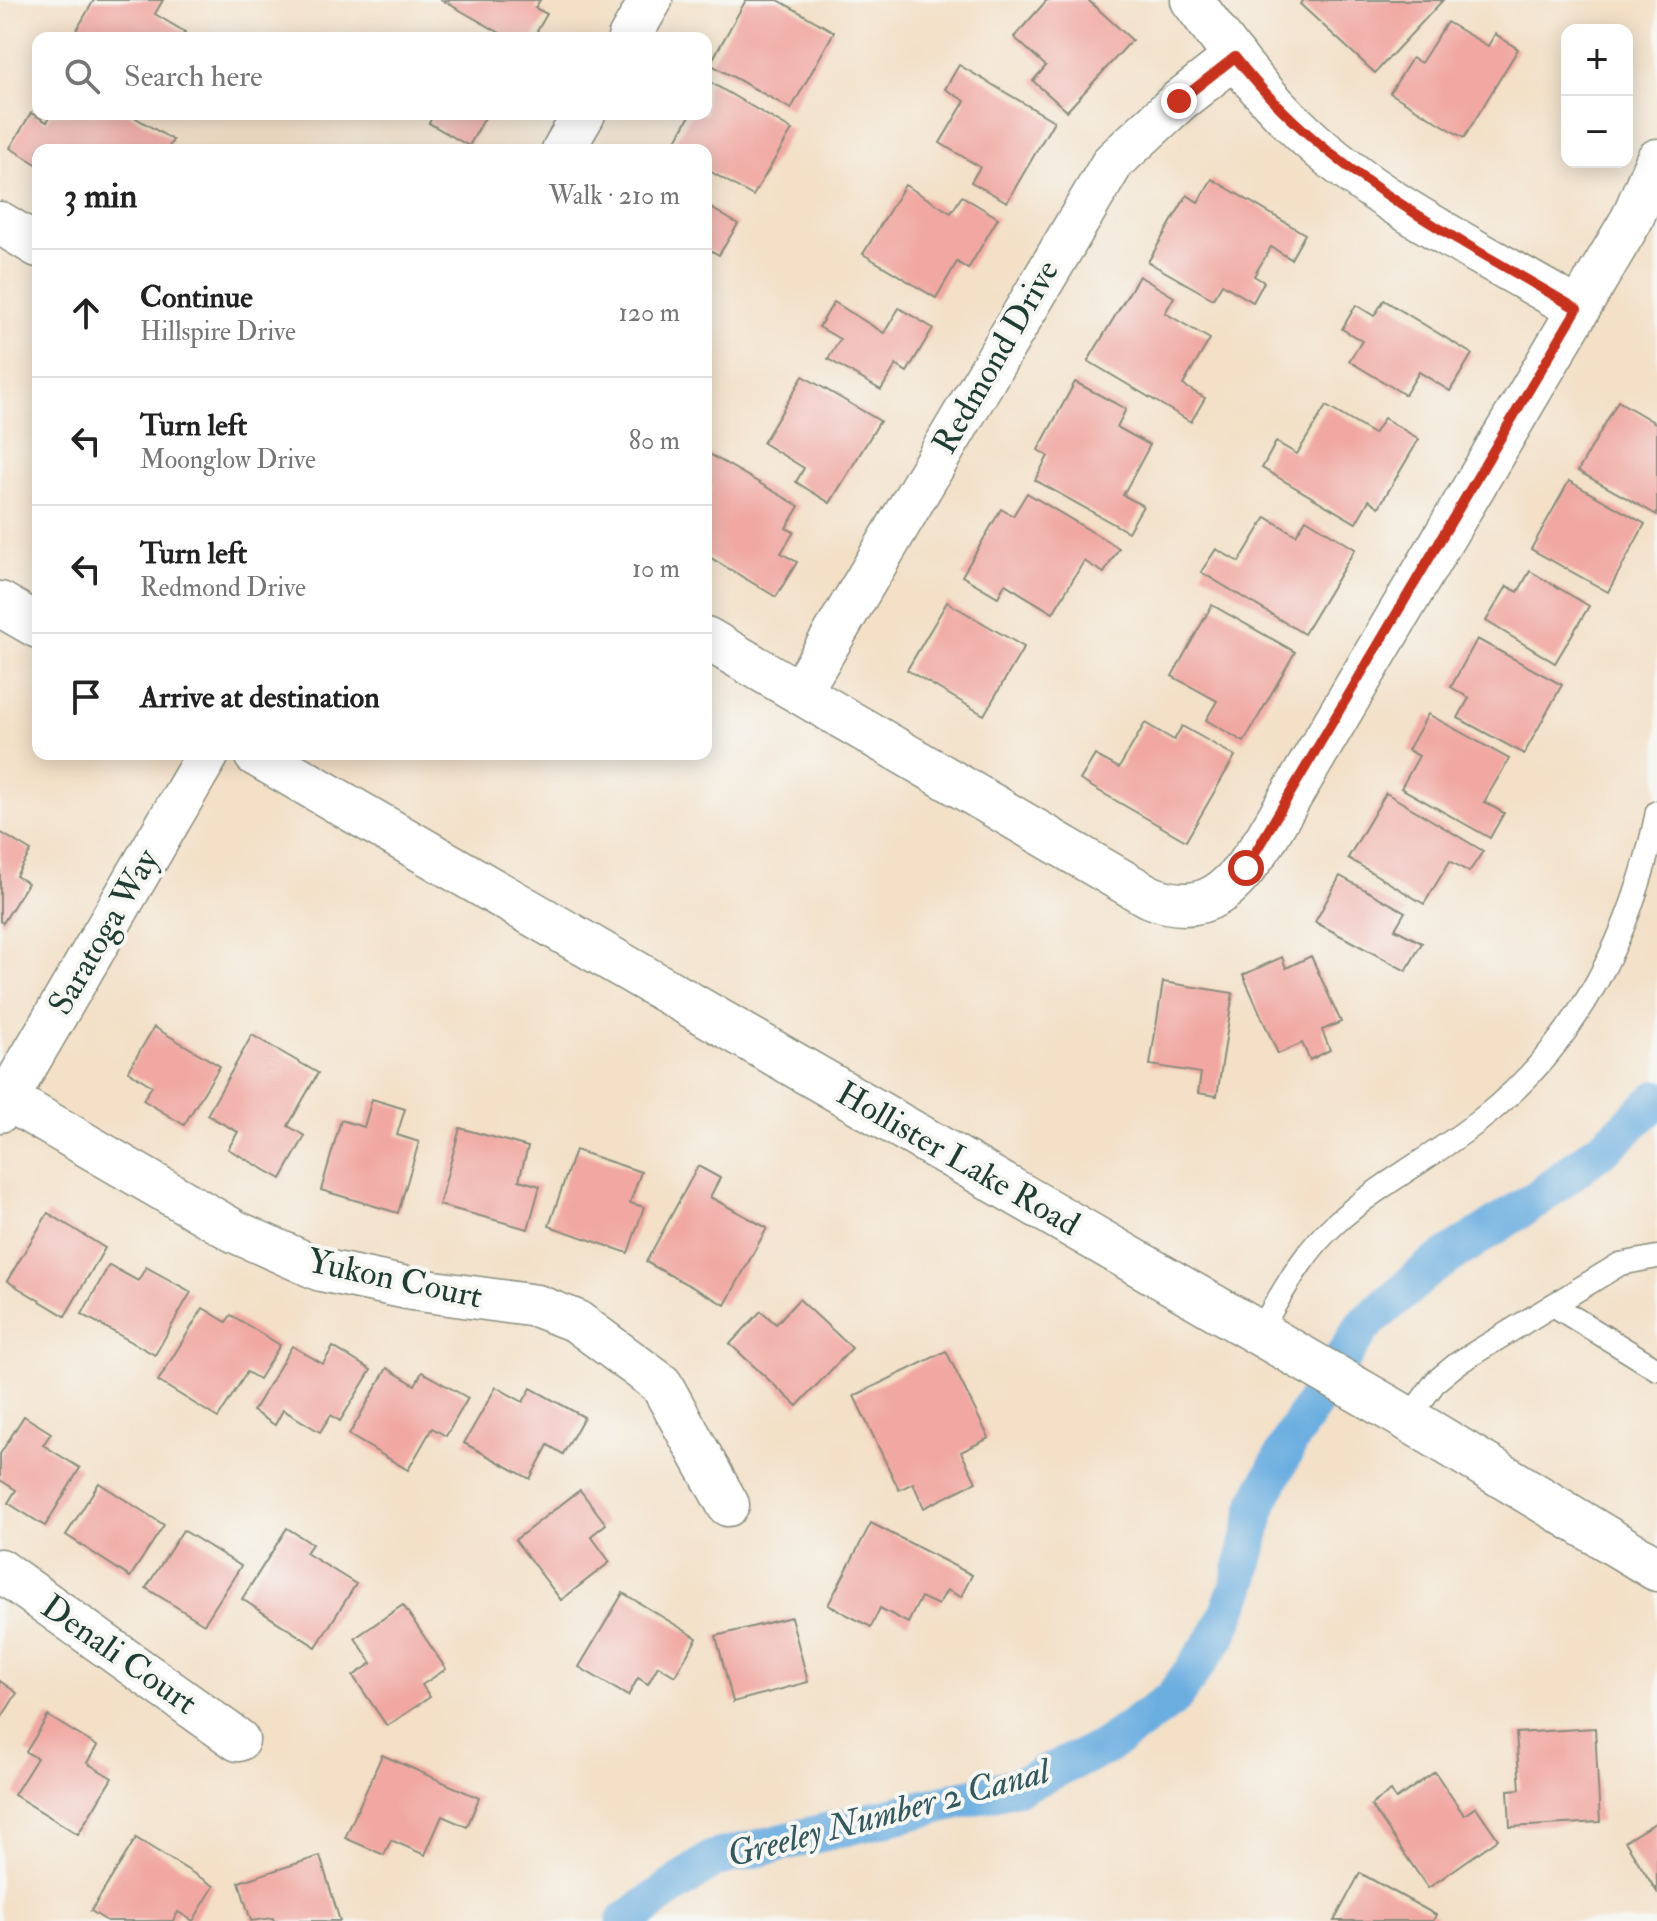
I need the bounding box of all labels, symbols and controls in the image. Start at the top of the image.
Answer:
map controls [1561,24,1633,168]
button: + [1561,24,1633,96]
search box [32,32,712,120]
icon: search [60,54,104,98]
text: Search here [124,58,263,95]
route end [1161,83,1197,119]
button: − [1561,96,1633,168]
text: 3 min [64,175,137,218]
text: Walk · 210 m [549,180,680,212]
street label: Redmond Drive [923,252,1069,462]
text: Continue [140,279,253,316]
icon: ahead [64,291,108,335]
text: 120 m [619,297,680,329]
text: Hillspire Drive [140,316,296,348]
text: Turn left [140,407,247,444]
icon: left [64,419,108,463]
text: 80 m [629,425,680,457]
text: Moonglow Drive [140,444,316,476]
text: Turn left [140,535,247,572]
icon: left [64,547,108,591]
text: 10 m [632,553,680,585]
text: Redmond Drive [140,572,306,604]
icon: arrive [64,675,108,719]
text: Arrive at destination [140,679,380,716]
street label: Saratoga Way [39,840,169,1023]
route start [1228,850,1264,886]
street label: Hollister Lake Road [829,1072,1087,1246]
street label: Yukon Court [304,1240,486,1318]
street label: Denali Court [33,1586,205,1724]
water label: Greeley Number 2 Canal [722,1748,1056,1878]

